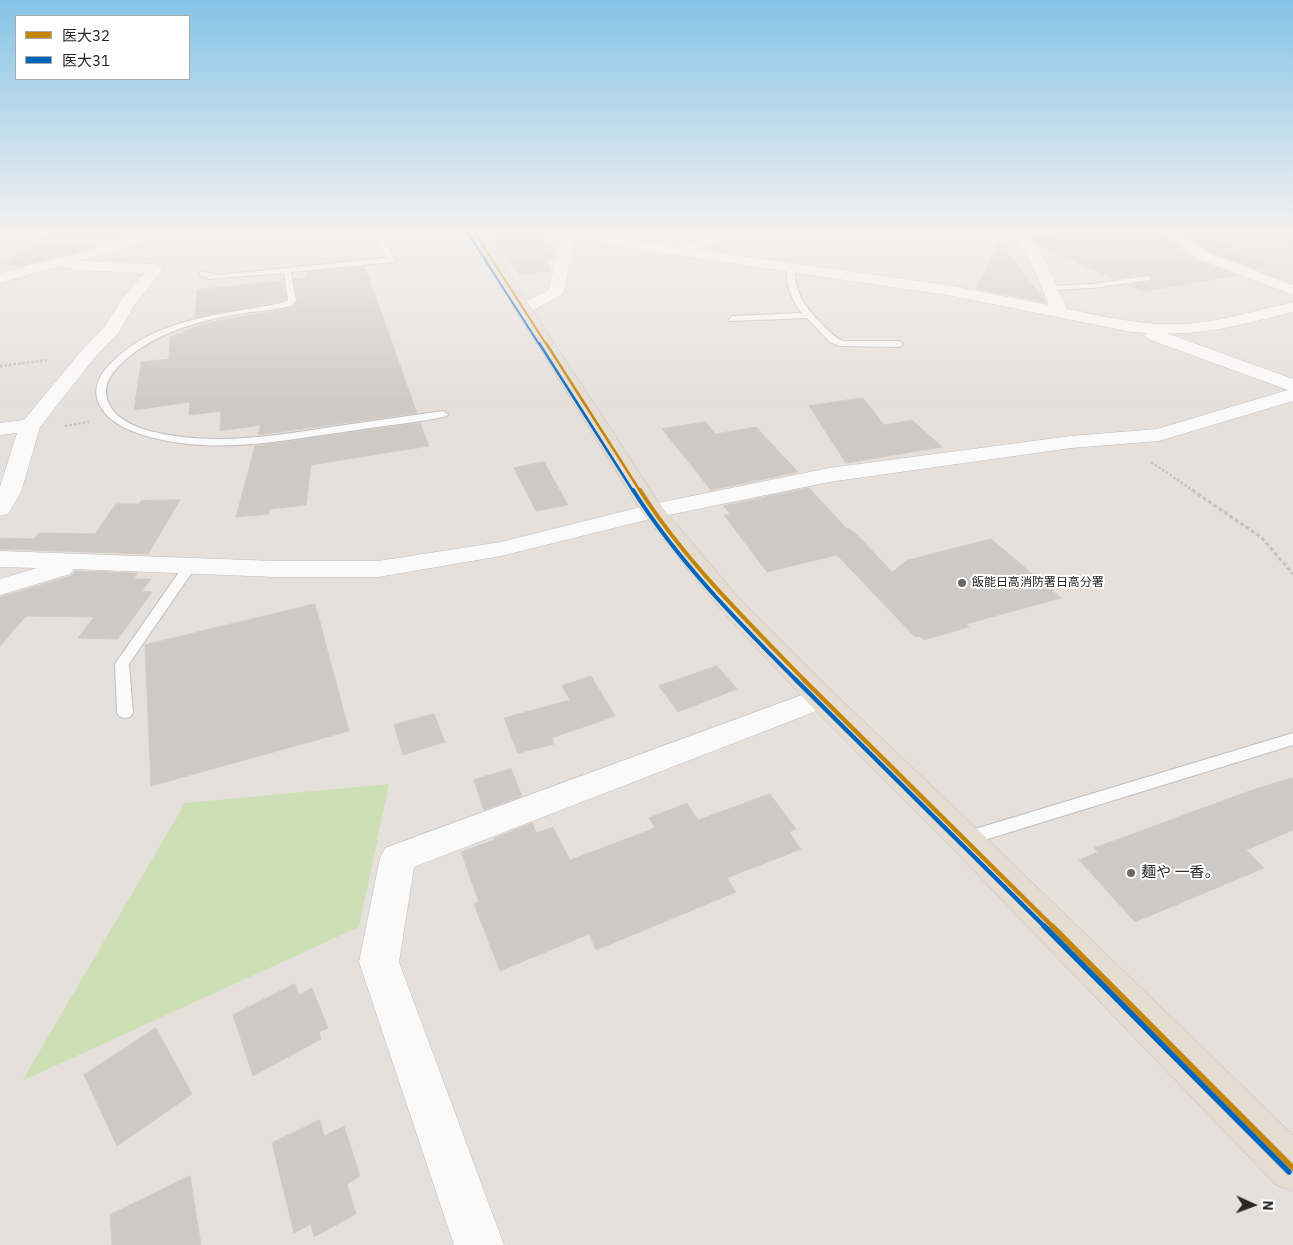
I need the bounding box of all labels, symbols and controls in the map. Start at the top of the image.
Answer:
legend [15,15,190,80]
text: 医大32 [62,26,110,45]
text: 医大31 [62,51,110,70]
place label: 飯能日高消防署日高分署 [972,576,1104,590]
marker: 飯能日高消防署日高分署 [956,577,968,589]
place label: 麺や 一香。 [1141,864,1220,882]
marker: 麺や 一香。 [1125,867,1137,879]
north arrow [1228,1180,1278,1230]
text: N [1259,1200,1277,1211]

